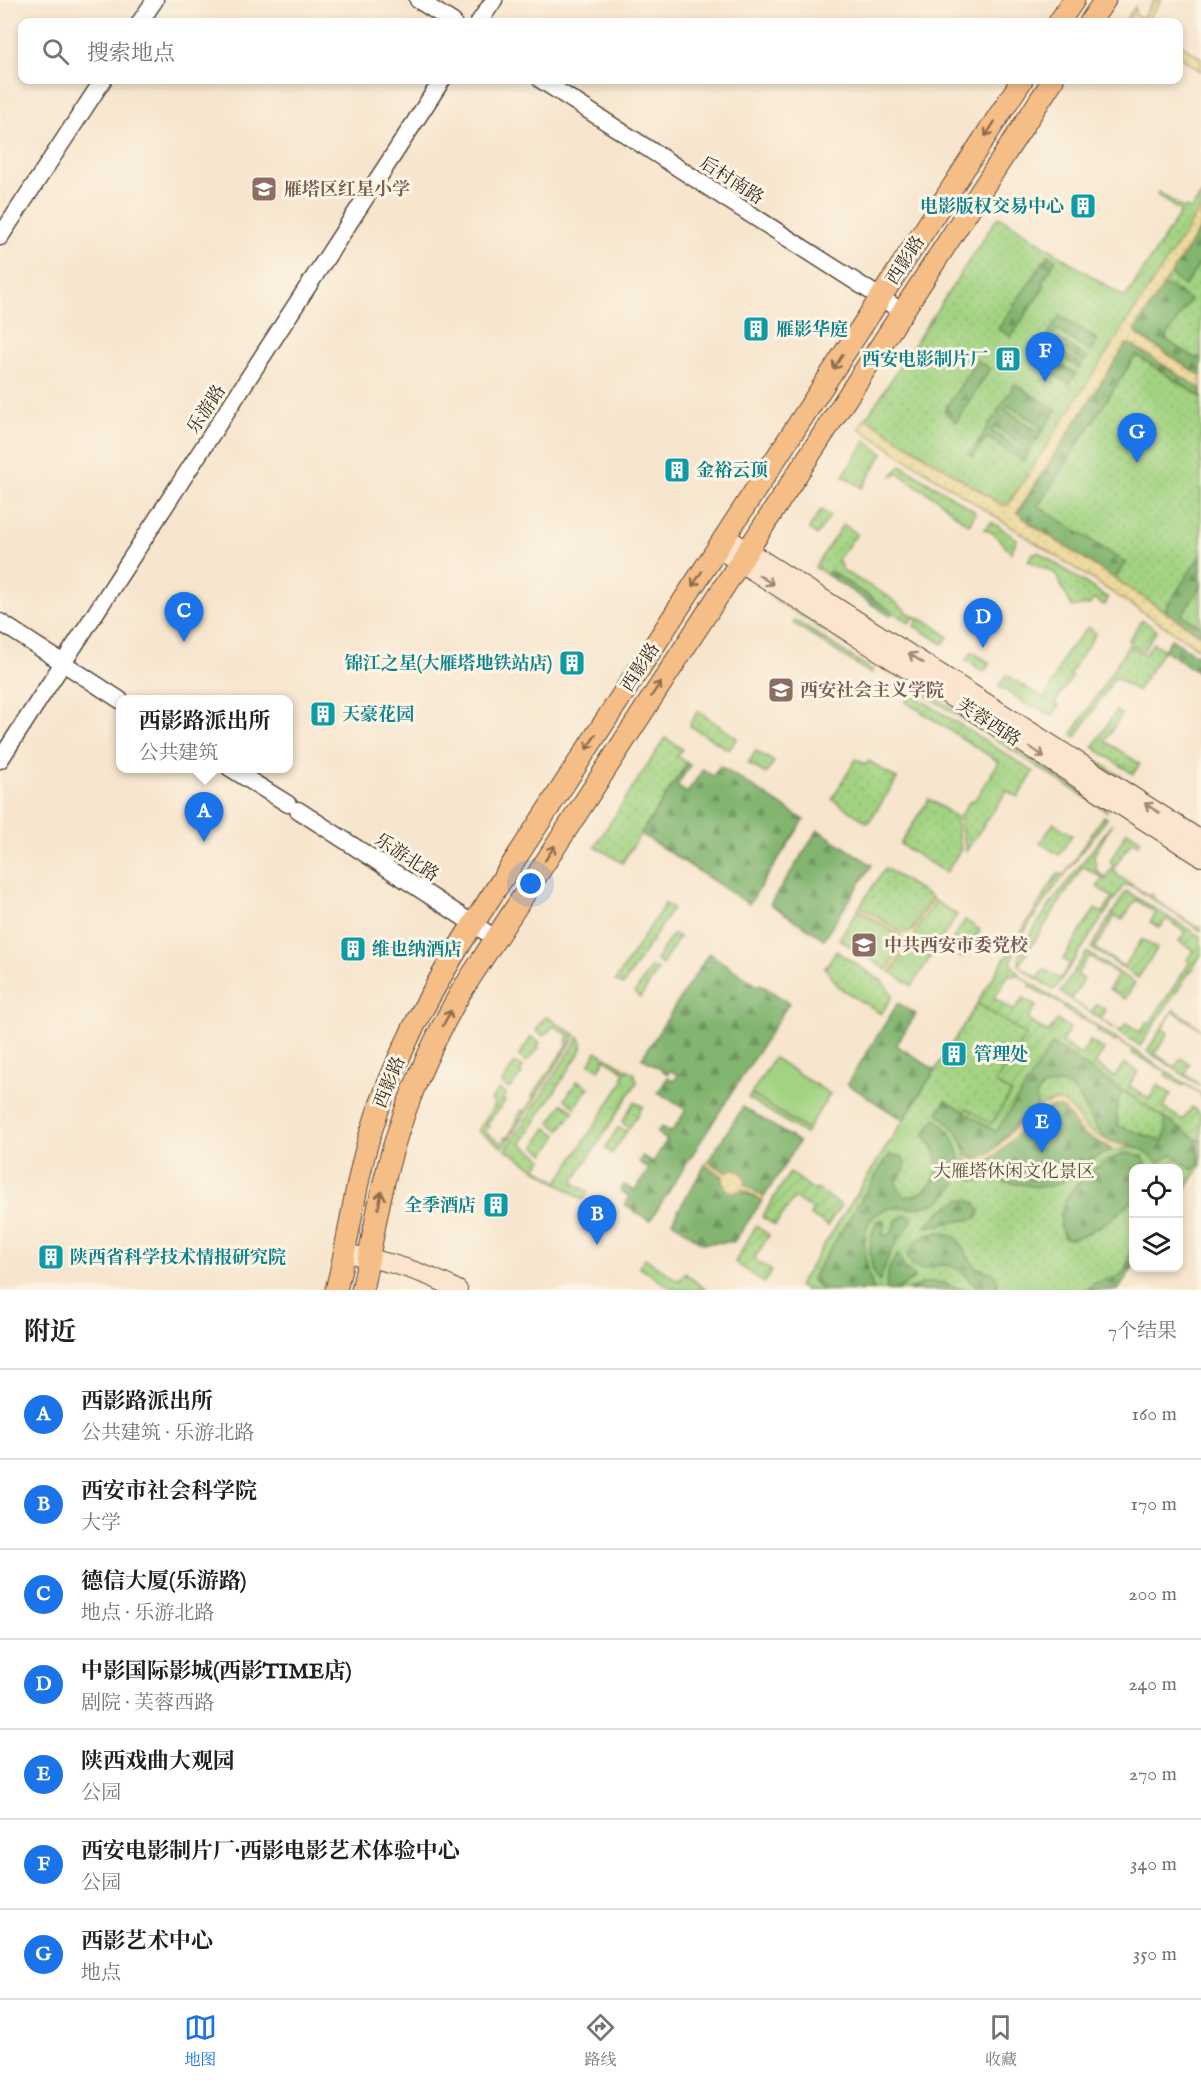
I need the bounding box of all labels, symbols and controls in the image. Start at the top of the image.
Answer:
search box [18,18,1183,84]
icon: search [39,35,72,68]
text: 搜索地点 [87,40,175,68]
one-way arrow [984,120,997,137]
street label: 后村南路 [695,152,768,211]
school or university icon: 雁塔区红星小学 [249,174,279,204]
place label: 雁塔区红星小学 [284,179,410,202]
building icon: 电影版权交易中心 [1068,191,1098,221]
place label: 电影版权交易中心 [920,196,1064,219]
street label: 西影路 [882,232,931,290]
building icon: 雁影华庭 [741,314,771,344]
place label: 雁影华庭 [776,319,848,342]
pin: F [1026,332,1064,382]
building icon: 西安电影制片厂 [993,344,1023,374]
place label: 西安电影制片厂 [862,349,988,372]
one-way arrow [832,354,844,370]
street label: 乐游路 [183,381,232,439]
pin: G [1118,414,1156,463]
building icon: 金裕云顶 [662,455,692,485]
place label: 金裕云顶 [696,460,768,483]
one-way arrow [691,570,704,587]
one-way arrow [758,573,775,586]
pin: C [164,592,204,642]
pin: D [964,598,1002,648]
street label: 西影路 [617,639,666,697]
building icon: 锦江之星(大雁塔地铁站店) [557,648,587,678]
one-way arrow [908,652,925,665]
place label: 锦江之星(大雁塔地铁站店) [345,653,552,676]
school or university icon: 西安社会主义学院 [766,675,796,705]
place label: 西安社会主义学院 [800,680,944,703]
one-way arrow [651,681,663,698]
street label: 芙蓉西路 [952,694,1025,753]
popup [116,695,293,773]
building icon: 天豪花园 [308,699,338,729]
place label: 天豪花园 [342,704,414,727]
text: 西影路派出所 [138,708,271,736]
one-way arrow [585,733,597,750]
text: 公共建筑 [138,741,218,766]
one-way arrow [1028,746,1045,758]
pin: A [184,792,224,842]
one-way arrow [1144,802,1161,814]
street label: 乐游北路 [370,829,443,888]
one-way arrow [544,844,557,861]
your location [516,869,545,898]
school or university icon: 中共西安市委党校 [849,930,879,960]
building icon: 维也纳酒店 [338,934,368,964]
place label: 中共西安市委党校 [884,935,1028,958]
place label: 维也纳酒店 [372,939,462,962]
one-way arrow [442,1009,453,1027]
building icon: 管理处 [939,1039,969,1069]
place label: 管理处 [974,1044,1028,1067]
street label: 西影路 [370,1053,411,1112]
pin: E [1022,1104,1062,1153]
park label: 大雁塔休闲文化景区 [933,1161,1095,1184]
map controls [1129,1164,1183,1272]
button: locate [1129,1164,1183,1218]
building icon: 全季酒店 [481,1190,511,1220]
one-way arrow [375,1191,386,1211]
place label: 全季酒店 [404,1195,476,1218]
pin: B [578,1196,616,1245]
button: layers [1129,1218,1183,1272]
building icon: 陕西省科学技术情报研究院 [36,1242,66,1272]
place label: 陕西省科学技术情报研究院 [70,1247,286,1270]
text: 附近 [24,1316,76,1349]
text: 7个结果 [1108,1319,1177,1344]
text: 西影路派出所 [81,1388,213,1416]
text: A [37,1402,50,1427]
text: 160 m [1131,1402,1177,1427]
text: 公共建筑 · 乐游北路 [81,1421,254,1446]
text: 西安市社会科学院 [81,1478,257,1506]
text: B [37,1492,50,1517]
text: 170 m [1131,1492,1177,1517]
text: 大学 [81,1511,121,1536]
text: 德信大厦(乐游路) [81,1568,246,1596]
text: C [36,1582,51,1607]
text: 200 m [1128,1582,1177,1607]
text: 地点 · 乐游北路 [81,1601,214,1626]
text: 中影国际影城(西影TIME店) [81,1658,352,1686]
text: D [35,1672,52,1697]
text: 240 m [1128,1672,1177,1697]
text: 剧院 · 芙蓉西路 [81,1691,214,1716]
text: 陕西戏曲大观园 [81,1748,235,1776]
text: E [37,1762,50,1787]
text: 270 m [1129,1762,1177,1787]
text: 公园 [81,1781,121,1806]
text: 西安电影制片厂·西影电影艺术体验中心 [81,1838,460,1866]
text: F [37,1852,50,1877]
text: 340 m [1130,1852,1177,1877]
text: 公园 [81,1871,121,1896]
text: 西影艺术中心 [81,1928,213,1956]
text: G [36,1942,51,1967]
text: 350 m [1133,1942,1177,1967]
text: 地点 [81,1961,121,1986]
tab: 地图 [184,2011,217,2071]
tab: 路线 [584,2011,617,2071]
tab: 收藏 [984,2011,1017,2071]

